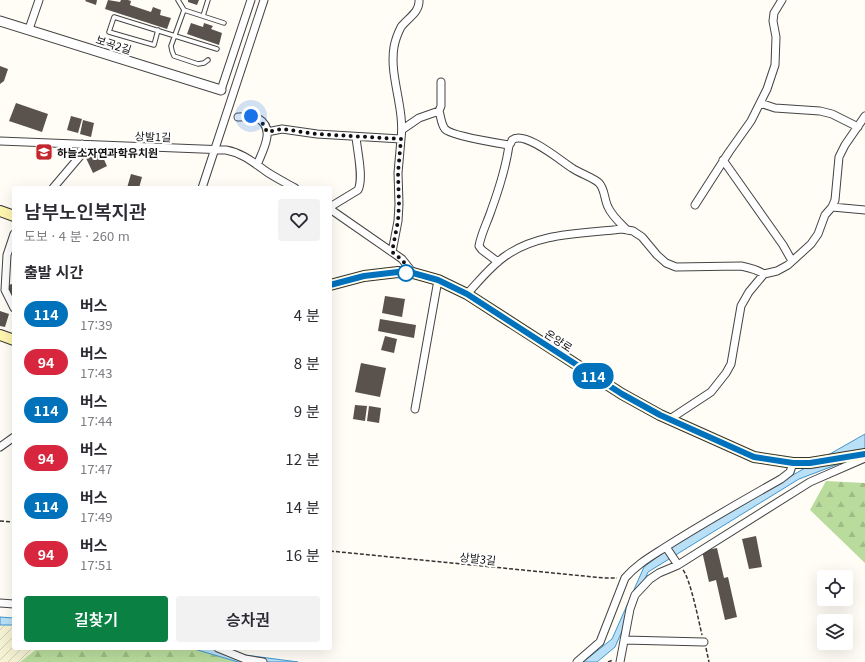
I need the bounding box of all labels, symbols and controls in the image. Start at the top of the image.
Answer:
street label: 보곡2길 [94,31,134,57]
your location [241,106,261,126]
street label: 상발1길 [134,127,172,145]
school or university icon: 하늘소자연과학유치원 [34,142,54,162]
place label: 하늘소자연과학유치원 [57,144,158,160]
text: 남부노인복지관 [24,197,146,224]
button: heart [278,199,320,241]
text: 도보 · 4 분 · 260 m [24,226,130,245]
text: 출발 시간 [24,261,83,282]
unlabelled marker [397,264,415,282]
text: 버스 [80,294,108,315]
text: 114 [34,304,58,324]
text: 4 분 [294,304,320,325]
text: 17:39 [80,315,113,334]
street label: 온양로 [542,325,576,355]
text: 버스 [80,342,108,363]
text: 94 [38,352,54,372]
text: 8 분 [294,352,320,373]
text: 17:43 [80,363,113,382]
line badge: 114 [570,363,616,389]
text: 114 [581,366,605,386]
text: 버스 [80,390,108,411]
text: 114 [34,400,58,420]
text: 9 분 [294,400,320,421]
text: 17:44 [80,411,113,430]
text: 버스 [80,438,108,459]
text: 94 [38,448,54,468]
text: 12 분 [285,448,320,469]
text: 17:47 [80,459,113,478]
text: 버스 [80,486,108,507]
text: 114 [34,496,58,516]
text: 14 분 [285,496,320,517]
text: 17:49 [80,507,113,526]
text: 버스 [80,534,108,555]
text: 94 [38,544,54,564]
text: 16 분 [285,544,320,565]
street label: 상발3길 [459,548,497,568]
text: 17:51 [80,555,113,574]
map controls [817,570,853,650]
button: locate [817,570,853,606]
button: 길찾기 [24,596,168,642]
button: 승차권 [176,596,320,642]
button: layers [817,614,853,650]

